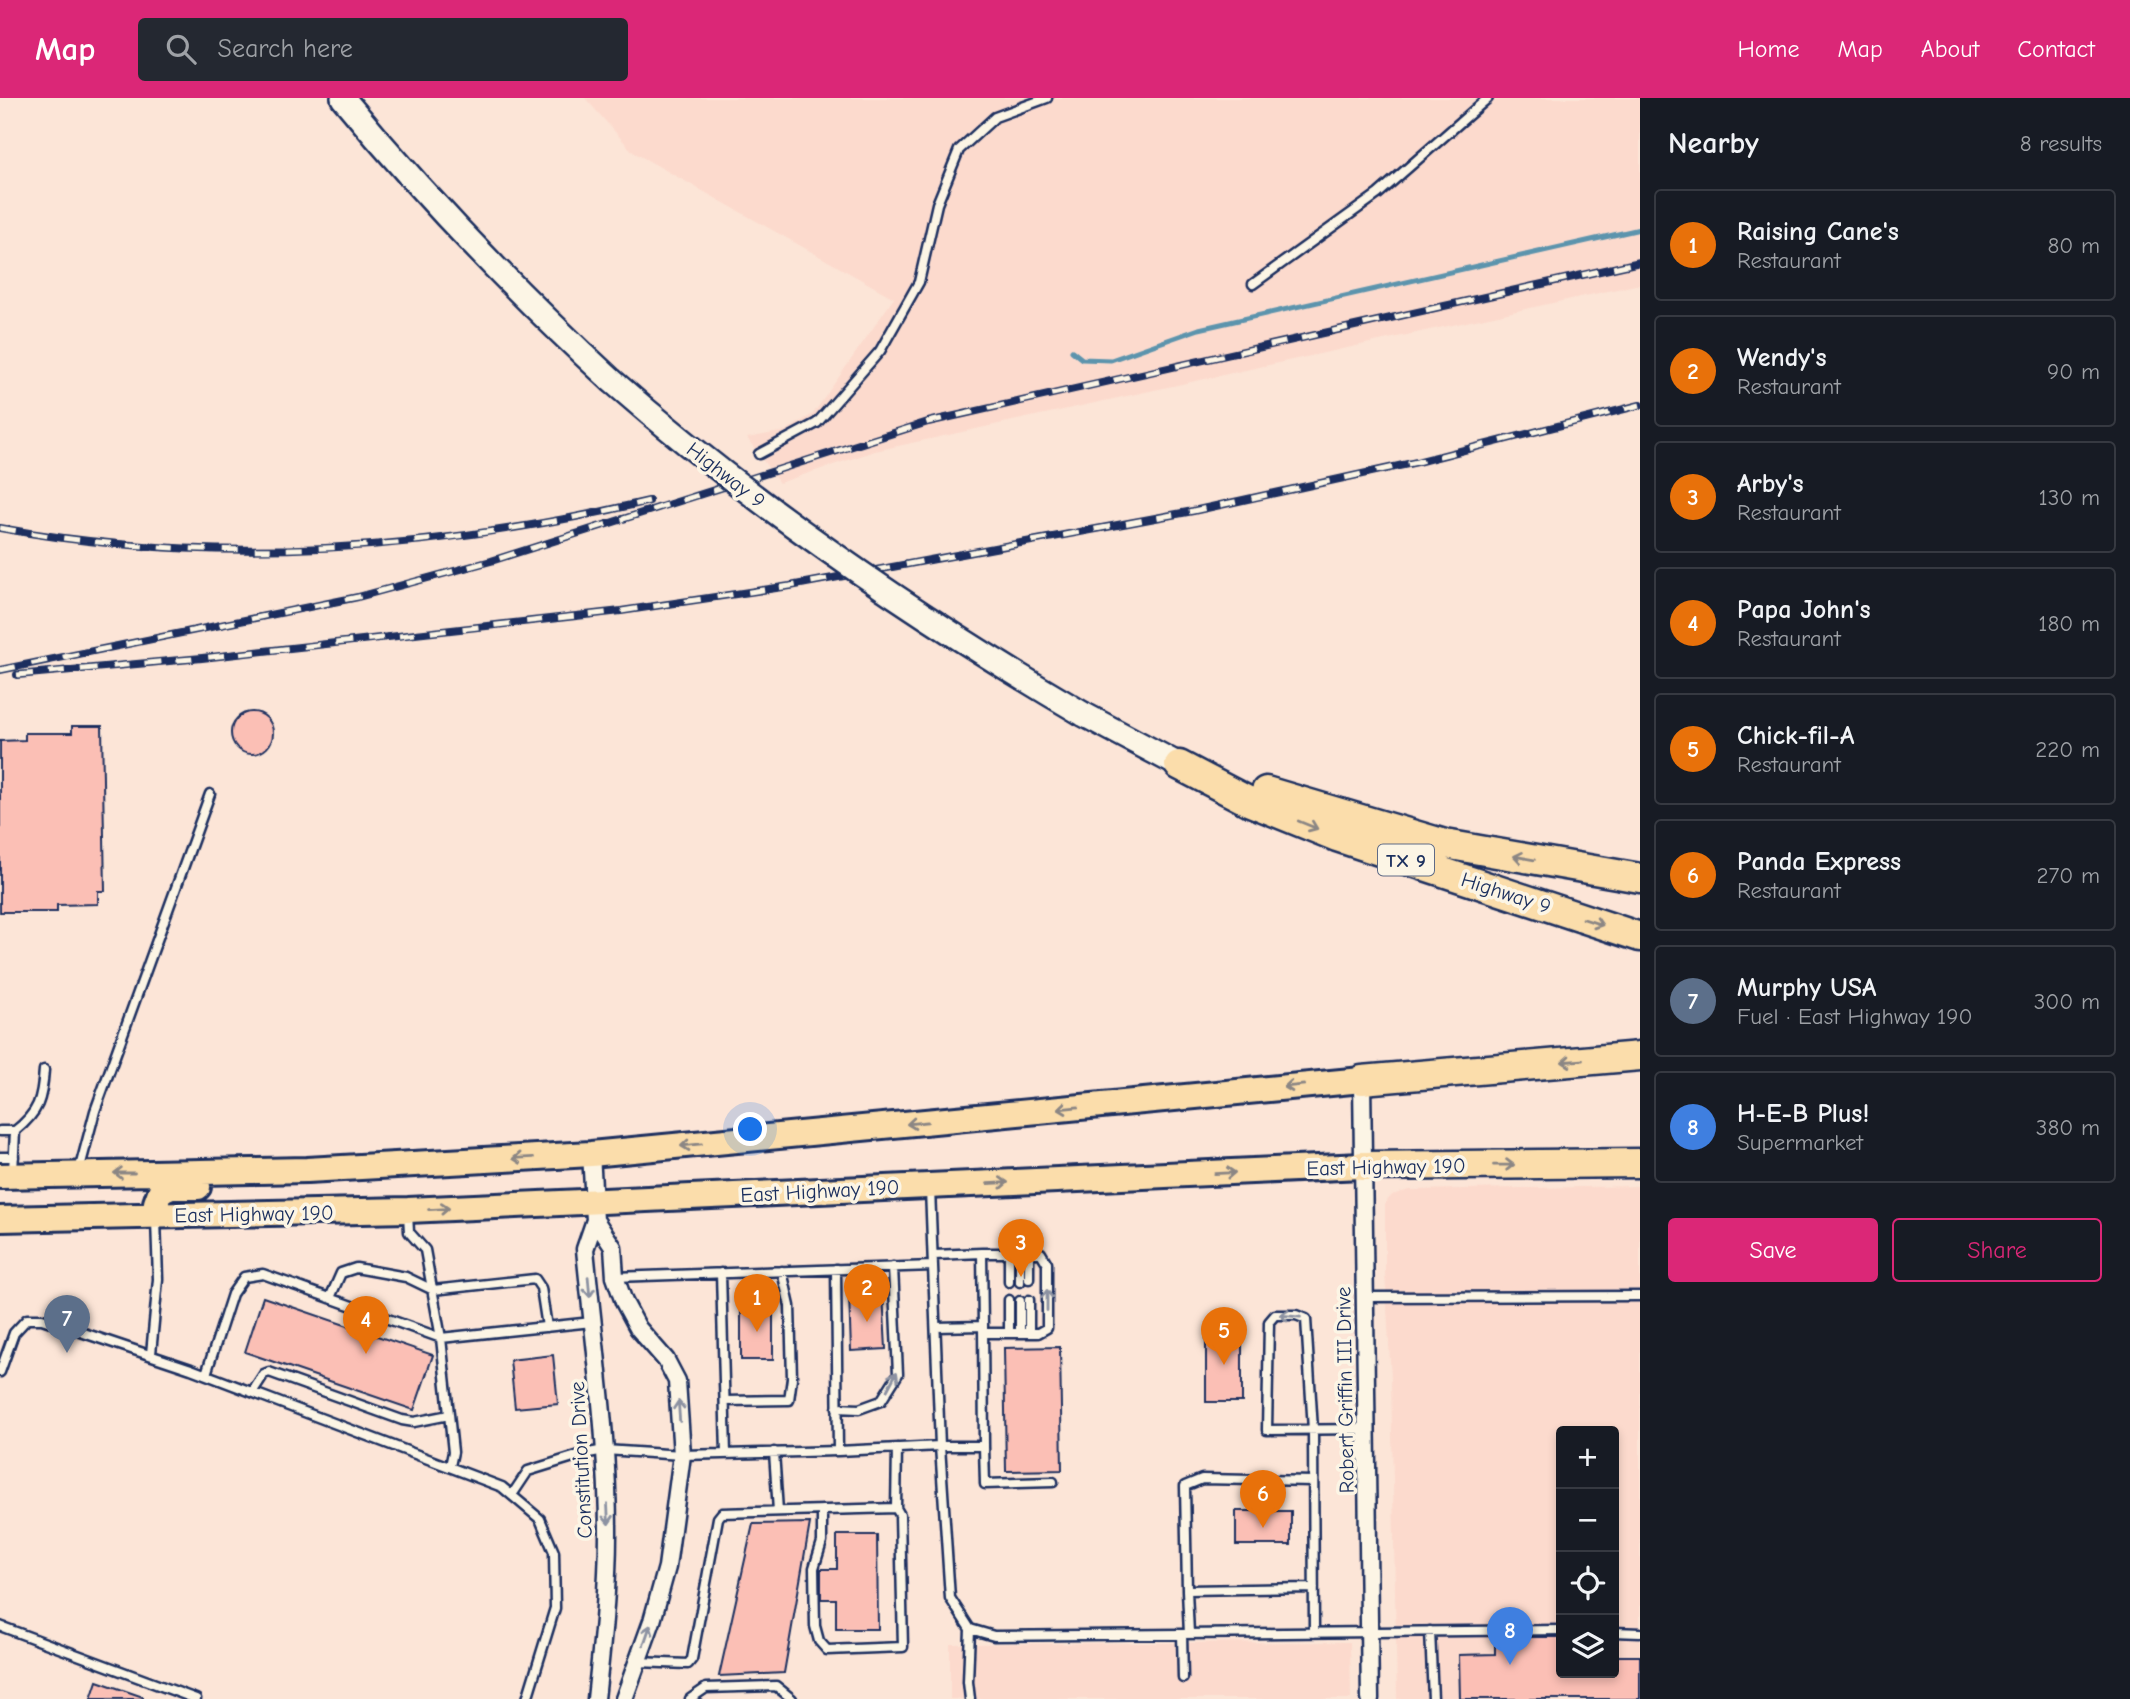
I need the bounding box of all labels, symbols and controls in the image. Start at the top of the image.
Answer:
search box [138,18,628,81]
text: Map [35,30,96,68]
icon: search [162,30,200,68]
text: Search here [218,34,353,64]
text: Home [1738,35,1799,63]
text: Map [1837,35,1883,63]
text: About [1921,35,1979,63]
text: Contact [2017,35,2095,63]
text: Nearby [1668,126,1759,161]
text: 8 results [2020,130,2102,157]
text: Raising Cane's [1737,217,1899,247]
text: 1 [1688,232,1698,259]
text: 80 m [2047,232,2100,259]
text: Restaurant [1737,247,1841,274]
text: Wendy's [1737,343,1827,373]
text: 2 [1687,358,1699,385]
text: 90 m [2047,358,2100,385]
text: Restaurant [1737,373,1841,400]
street label: Highway 9 [682,437,770,513]
text: Arby's [1737,469,1804,499]
text: 3 [1687,484,1699,511]
text: 130 m [2039,484,2100,511]
text: Restaurant [1737,499,1841,526]
text: Papa John's [1737,595,1871,625]
text: 4 [1688,610,1698,637]
text: 180 m [2038,610,2100,637]
text: Restaurant [1737,625,1841,652]
text: Chick-fil-A [1737,721,1854,751]
text: 5 [1687,736,1699,763]
text: 220 m [2035,736,2100,763]
text: Restaurant [1737,751,1841,778]
one-way arrow [1296,820,1318,833]
road number: TX 9 [1378,845,1434,876]
text: Panda Express [1737,847,1901,877]
one-way arrow [1514,851,1536,865]
text: 6 [1687,862,1699,889]
text: 270 m [2036,862,2100,889]
street label: Highway 9 [1458,867,1554,919]
text: Restaurant [1737,877,1841,904]
one-way arrow [1581,917,1603,929]
text: Murphy USA [1737,973,1876,1003]
text: 7 [1688,988,1698,1015]
text: 300 m [2034,988,2100,1015]
text: Fuel · East Highway 190 [1737,1003,1972,1030]
one-way arrow [1561,1055,1584,1068]
one-way arrow [1283,1080,1306,1093]
text: H-E-B Plus! [1737,1099,1869,1129]
one-way arrow [1057,1102,1079,1115]
your location [733,1112,767,1146]
text: 8 [1687,1114,1699,1141]
text: 380 m [2036,1114,2100,1141]
one-way arrow [906,1117,929,1130]
text: Supermarket [1737,1129,1863,1156]
one-way arrow [680,1138,702,1151]
one-way arrow [512,1152,535,1165]
street label: East Highway 190 [1306,1154,1466,1180]
one-way arrow [1492,1158,1515,1172]
one-way arrow [113,1166,136,1180]
one-way arrow [1214,1166,1237,1179]
street label: East Highway 190 [740,1175,900,1207]
one-way arrow [986,1176,1009,1189]
street label: East Highway 190 [174,1201,334,1227]
one-way arrow [427,1202,450,1215]
button: Save [1668,1218,1878,1282]
button: Share [1892,1218,2102,1282]
pin: 3 [998,1219,1044,1277]
pin: 2 [844,1264,890,1322]
pin: 1 [734,1274,780,1332]
one-way arrow [583,1275,596,1298]
street label: Robert Griffin III Drive [1331,1286,1359,1494]
one-way arrow [1040,1289,1054,1312]
pin: 7 [44,1295,90,1353]
pin: 4 [343,1296,389,1354]
pin: 5 [1201,1307,1247,1365]
one-way arrow [1279,1309,1302,1322]
one-way arrow [886,1372,900,1392]
street label: Constitution Drive [565,1381,597,1539]
one-way arrow [672,1401,685,1423]
map controls [1556,1426,1619,1678]
button: + [1556,1426,1619,1489]
pin: 6 [1240,1470,1286,1528]
button: − [1556,1489,1619,1552]
one-way arrow [601,1502,614,1525]
button: locate [1556,1552,1619,1615]
pin: 8 [1487,1607,1533,1665]
button: layers [1556,1615,1619,1678]
one-way arrow [642,1624,654,1646]

